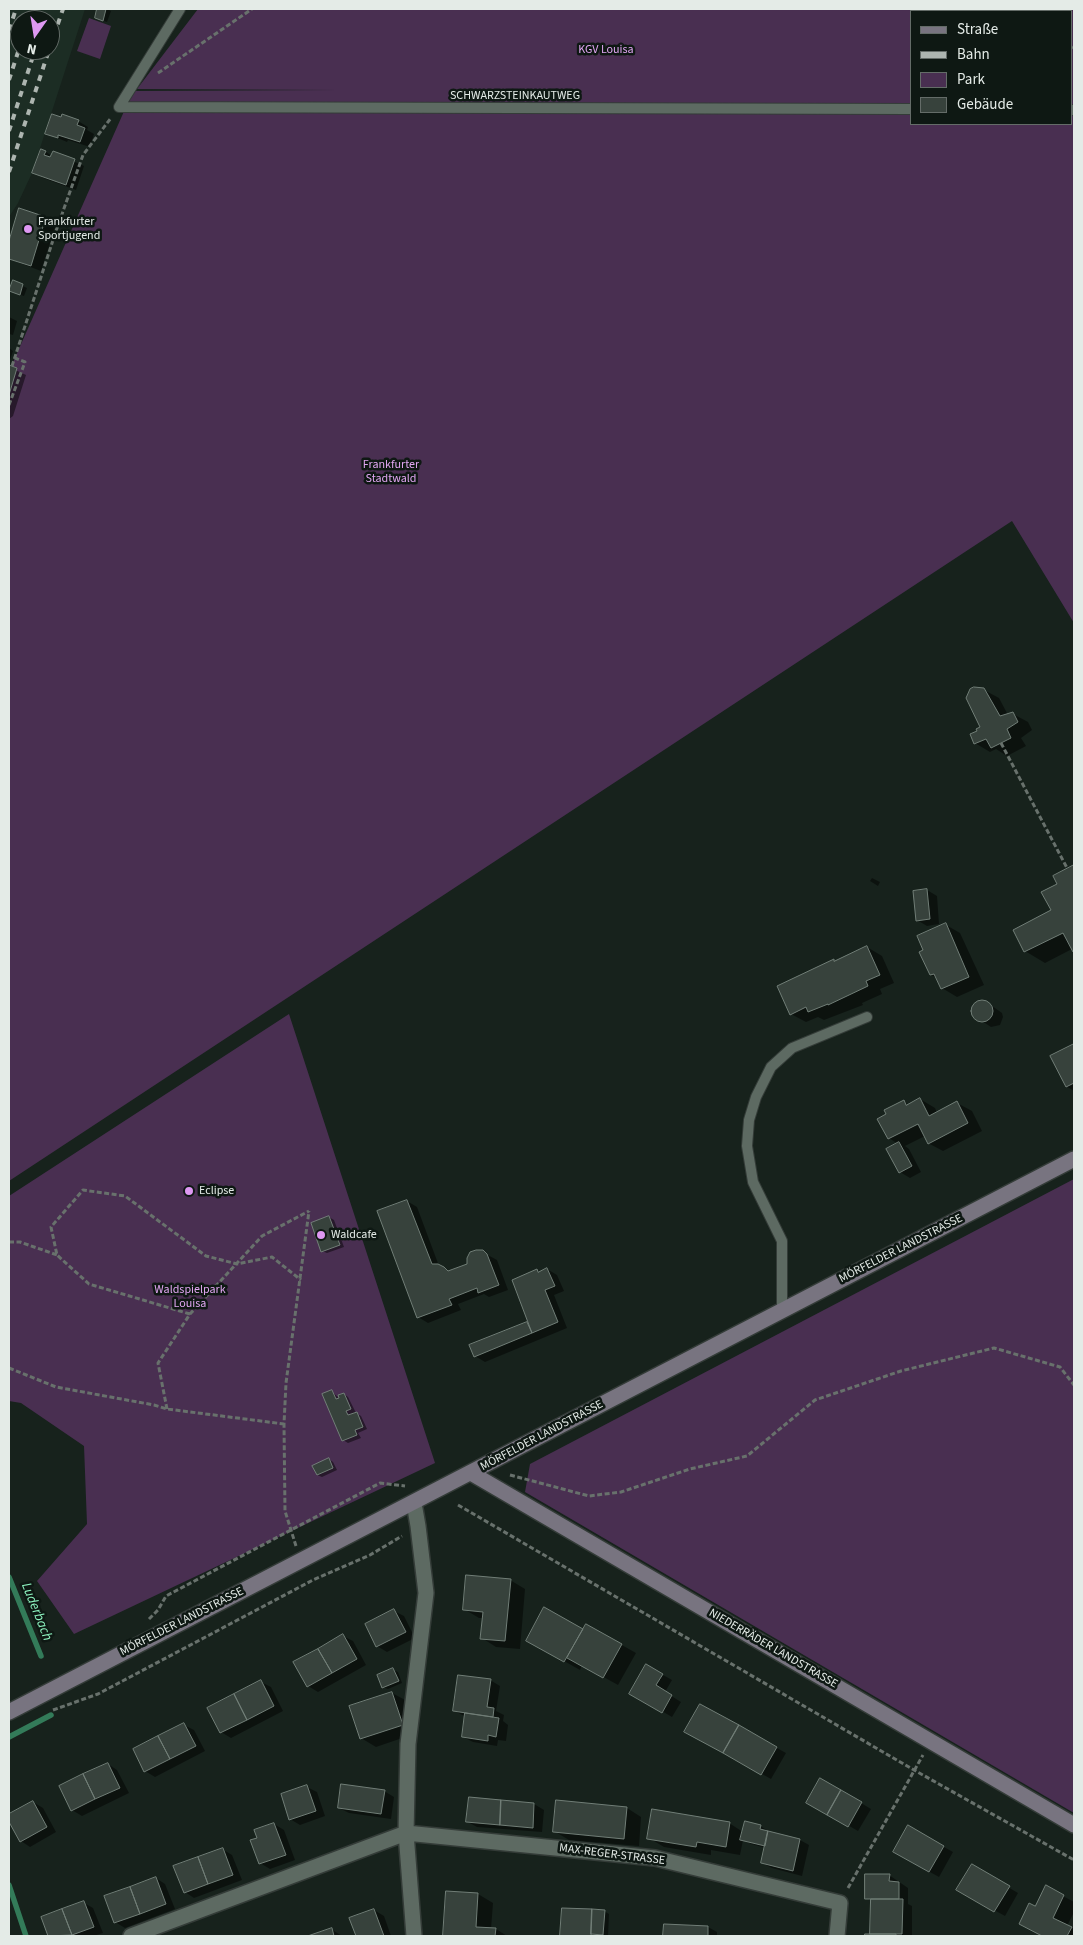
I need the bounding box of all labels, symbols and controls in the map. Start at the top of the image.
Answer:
north arrow [10,10,60,60]
legend [910,10,1073,125]
text: Straße [957,19,998,40]
text: N [25,38,39,59]
park label: KGV Louisa [578,43,634,57]
text: Bahn [957,44,990,65]
text: Park [957,69,985,90]
street label: SCHWARZSTEINKAUTWEG [450,89,580,103]
text: Gebäude [957,94,1013,115]
place label: Frankfurter Sportjugend [38,215,100,243]
marker: Frankfurter Sportjugend [22,223,34,235]
park label: Frankfurter Stadtwald [363,458,419,486]
place label: Eclipse [199,1184,234,1198]
marker: Eclipse [183,1185,195,1197]
street label: MÖRFELDER LANDSTRASSE [837,1212,965,1286]
place label: Waldcafe [331,1228,377,1242]
marker: Waldcafe [315,1229,327,1241]
park label: Waldspielpark Louisa [154,1283,226,1311]
street label: MÖRFELDER LANDSTRASSE [478,1397,606,1475]
water label: Luderbach [17,1581,55,1643]
street label: MÖRFELDER LANDSTRASSE [118,1585,246,1659]
street label: NIEDERRÄDER LANDSTRASSE [706,1606,840,1692]
street label: MAX-REGER-STRASSE [558,1841,666,1869]

